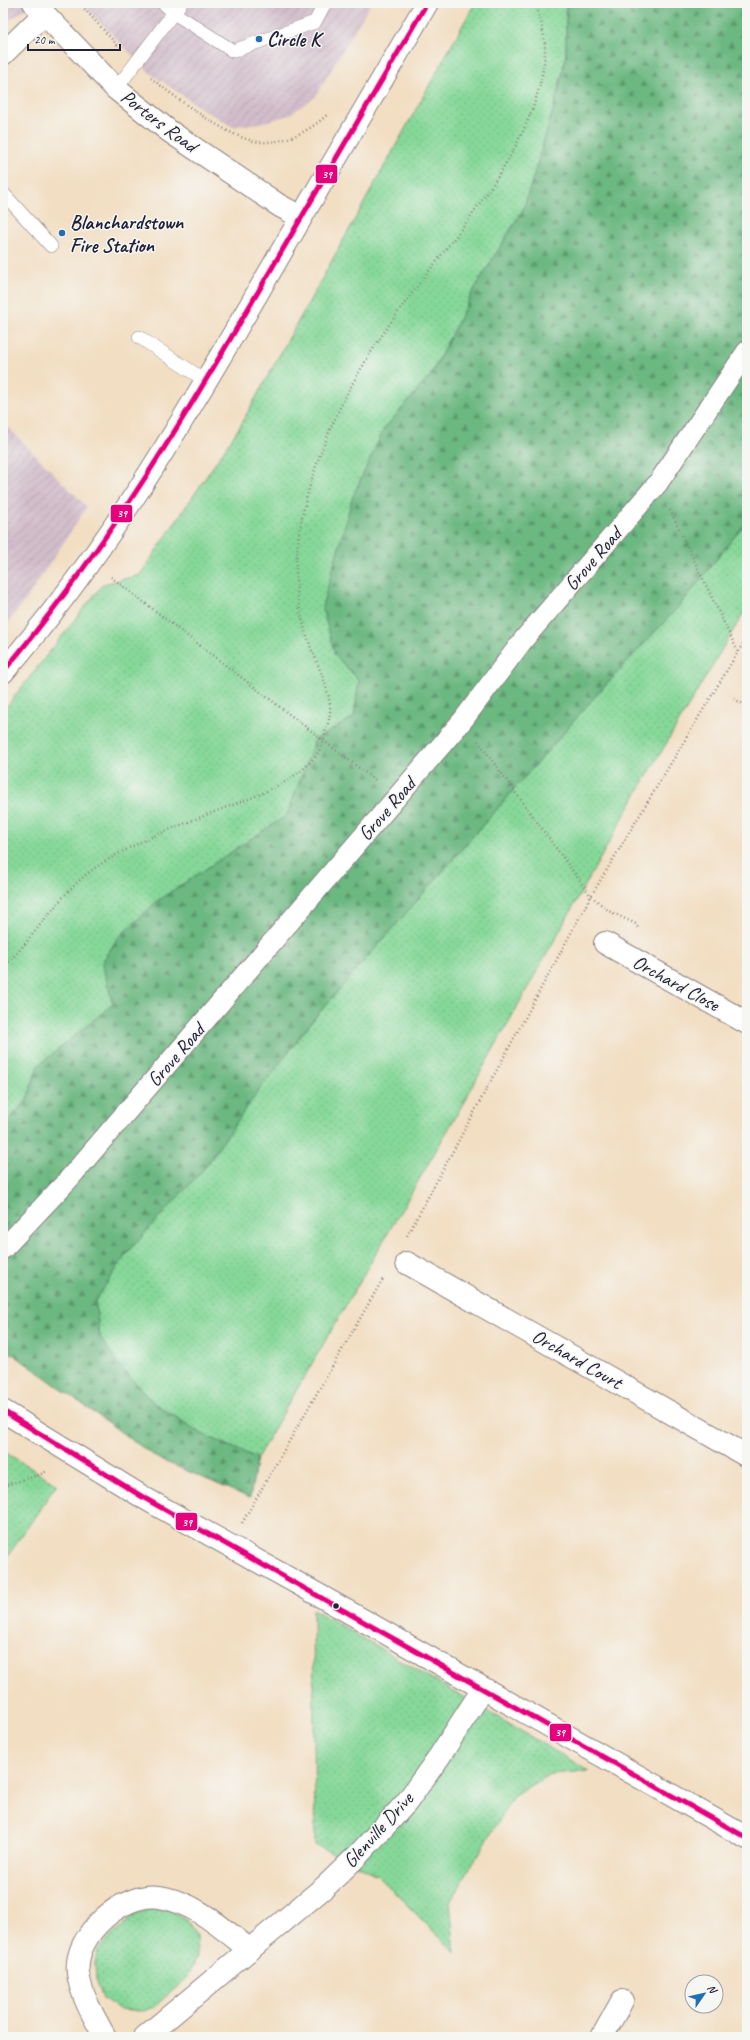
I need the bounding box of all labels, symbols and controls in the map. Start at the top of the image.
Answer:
scale bar [28,26,120,52]
place label: Circle K [267,27,324,52]
text: 20 m [34,32,56,48]
marker: Circle K [254,34,264,44]
street label: Porters Road [116,84,205,160]
line badge: 39 [315,164,338,184]
text: 39 [322,167,333,181]
place label: Blanchardstown Fire Station [70,210,184,258]
marker: Blanchardstown Fire Station [57,228,67,238]
line badge: 39 [110,504,133,523]
text: 39 [117,506,128,520]
street label: Grove Road [559,520,629,596]
street label: Grove Road [353,770,423,846]
street label: Orchard Close [628,949,725,1018]
street label: Grove Road [142,1016,212,1092]
street label: Orchard Court [528,1323,628,1396]
line badge: 39 [175,1512,198,1531]
text: 39 [182,1515,193,1529]
unlabelled marker [331,1601,341,1611]
line badge: 39 [549,1723,572,1742]
text: 39 [555,1725,566,1739]
street label: Glenville Drive [338,1786,419,1873]
north arrow [684,1974,724,2014]
text: N [705,1982,721,1997]

